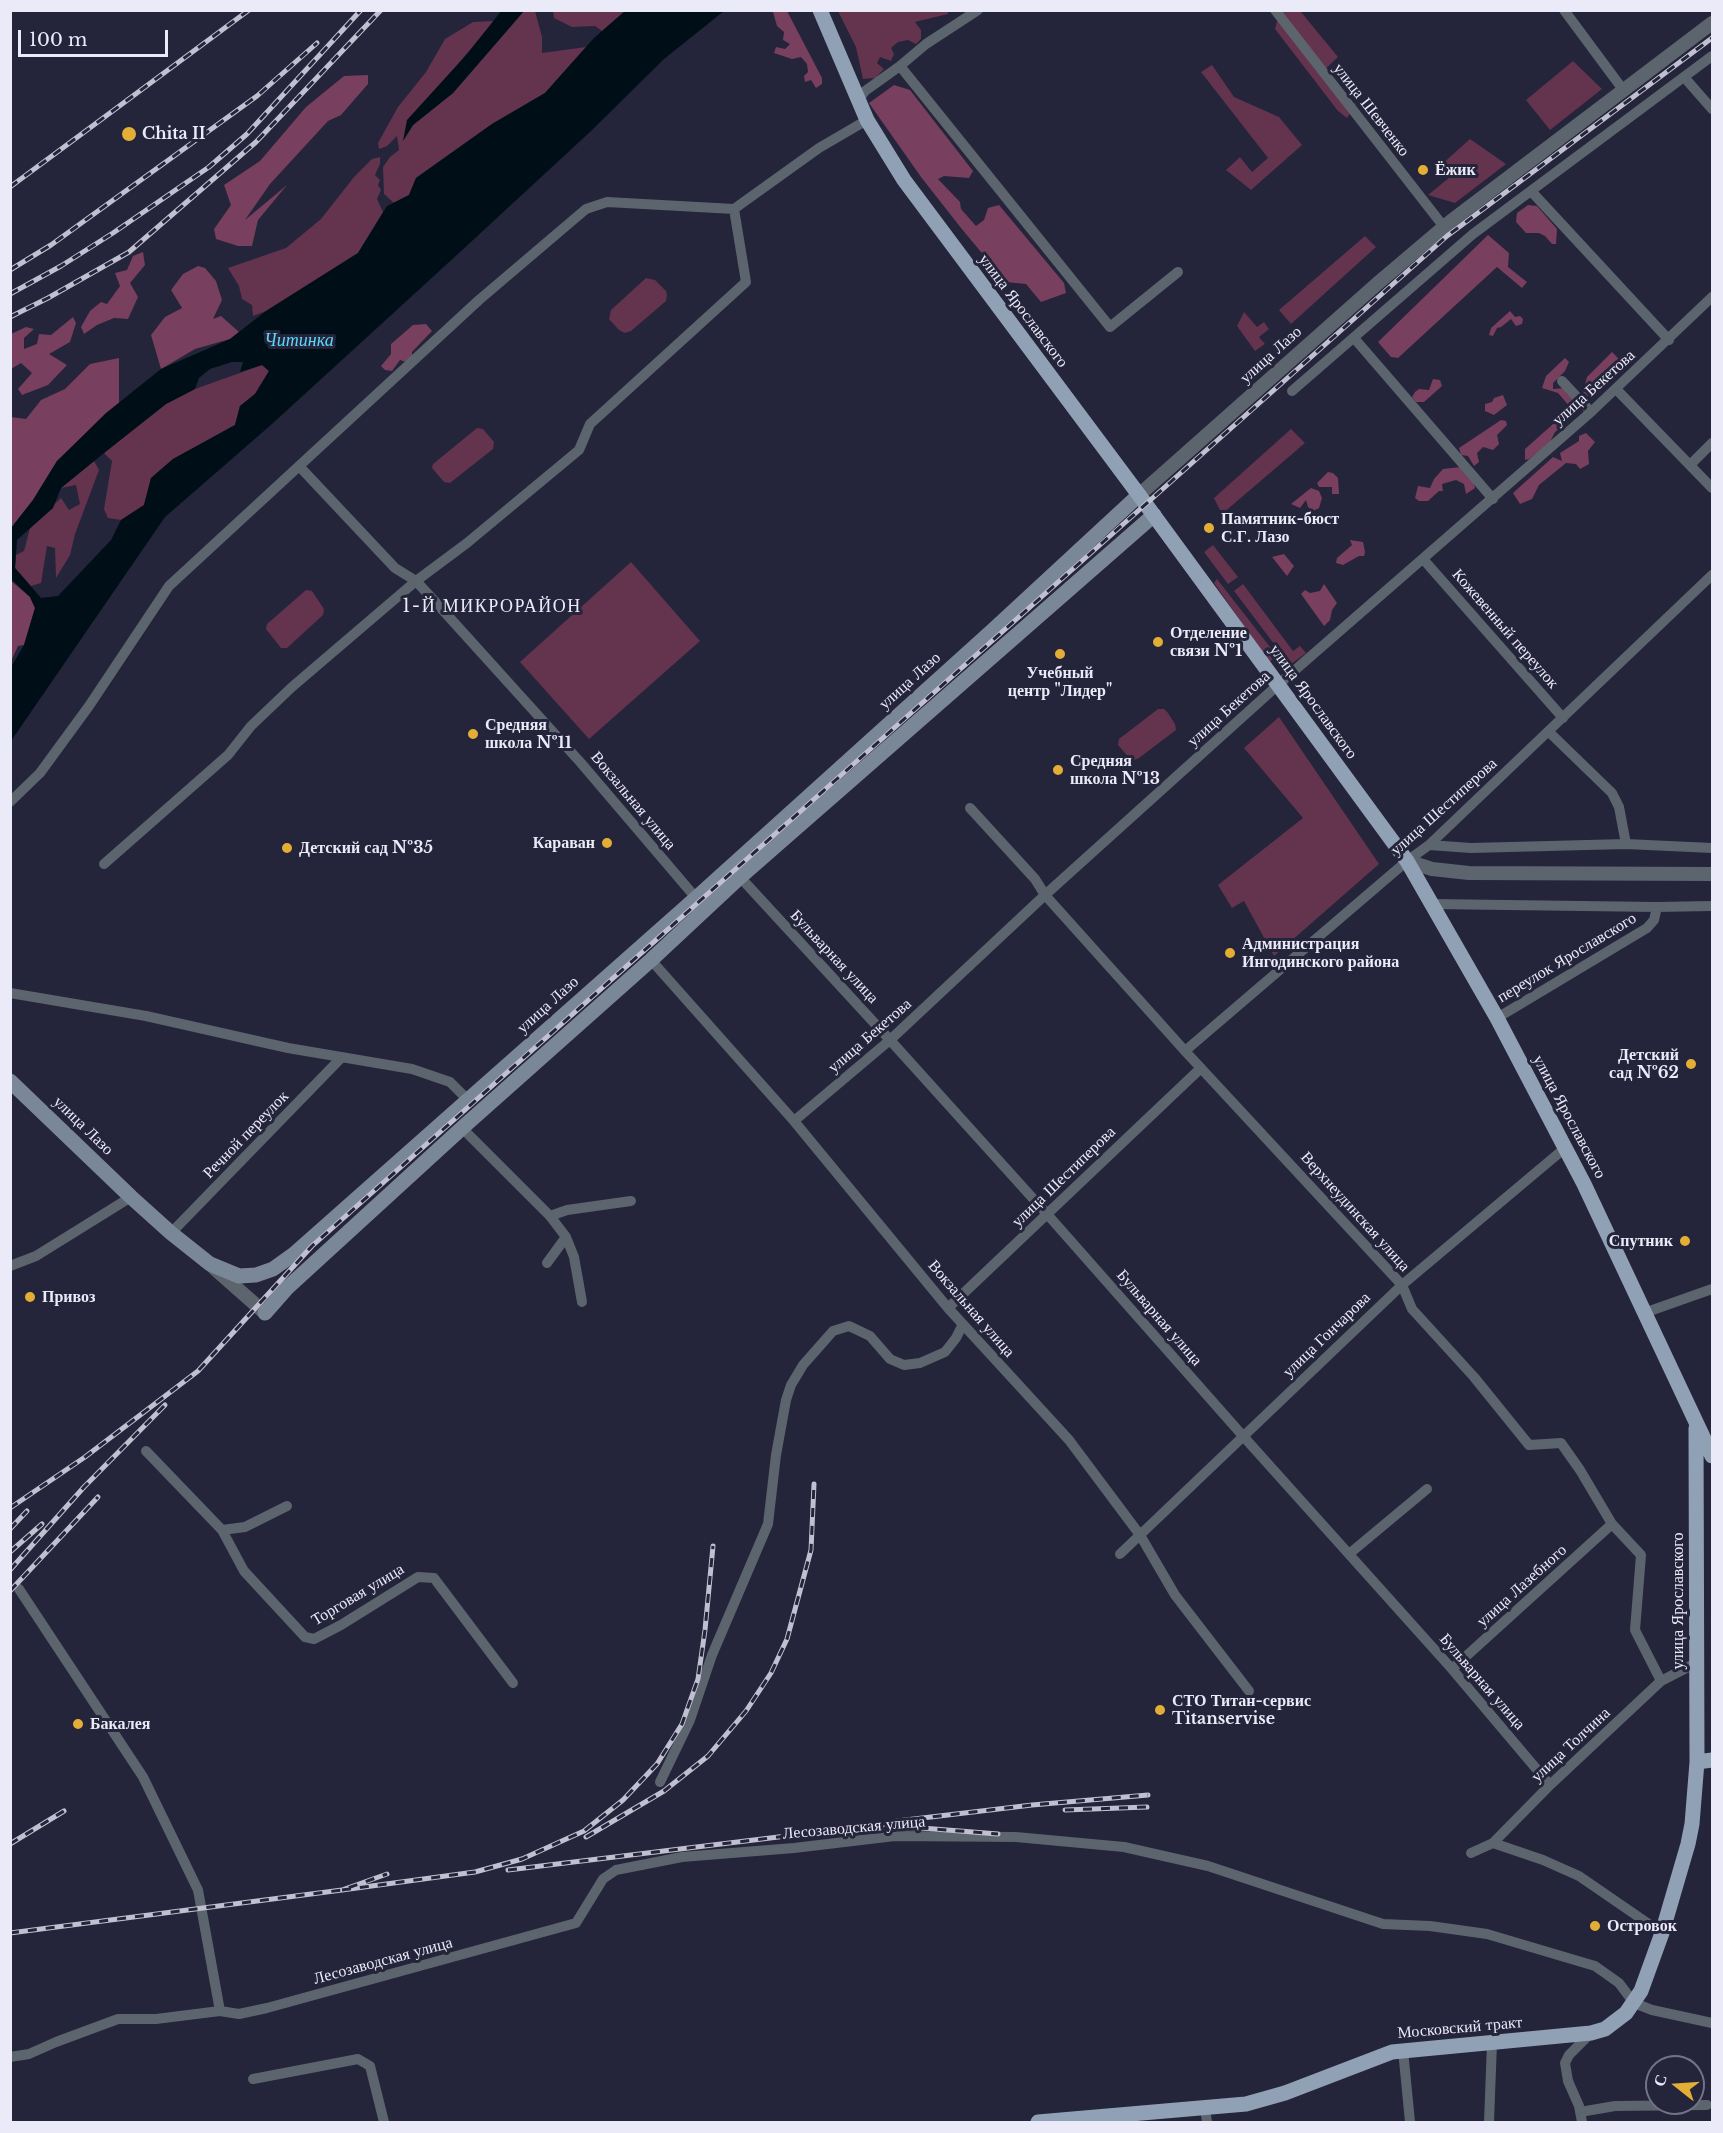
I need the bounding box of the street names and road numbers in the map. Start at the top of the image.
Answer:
street label: улица Шевченко [1329,60,1413,160]
street label: улица Ярославского [974,250,1072,372]
street label: улица Лазо [1236,322,1306,388]
street label: улица Бекетова [1549,346,1639,430]
street label: Кожевенный переулок [1448,565,1562,693]
street label: улица Ярославского [1265,641,1361,763]
street label: улица Лазо [875,648,945,714]
street label: улица Бекетова [1184,667,1274,751]
street label: Вокзальная улица [586,748,680,854]
street label: улица Шестиперова [1387,754,1501,860]
street label: Бульварная улица [786,906,882,1008]
street label: переулок Ярославского [1494,909,1640,1007]
street label: улица Лазо [513,972,583,1038]
street label: улица Бекетова [824,995,916,1077]
street label: улица Ярославского [1528,1052,1610,1182]
street label: Речной переулок [199,1087,293,1183]
street label: улица Лазо [49,1093,117,1159]
street label: улица Шестиперова [1008,1123,1120,1231]
street label: Верхнеудинская улица [1296,1148,1414,1276]
street label: Вокзальная улица [924,1257,1018,1361]
street label: Бульварная улица [1112,1266,1206,1370]
street label: улица Гончарова [1279,1288,1375,1382]
street label: улица Ярославского [1668,1532,1688,1670]
street label: улица Лазебного [1473,1541,1571,1631]
street label: Торговая улица [308,1560,408,1630]
street label: Бульварная улица [1435,1630,1529,1734]
street label: улица Толчина [1528,1704,1614,1786]
street label: Лесозаводская улица [782,1812,926,1844]
street label: Лесозаводская улица [311,1933,455,1989]
street label: Московский тракт [1397,2013,1523,2043]

